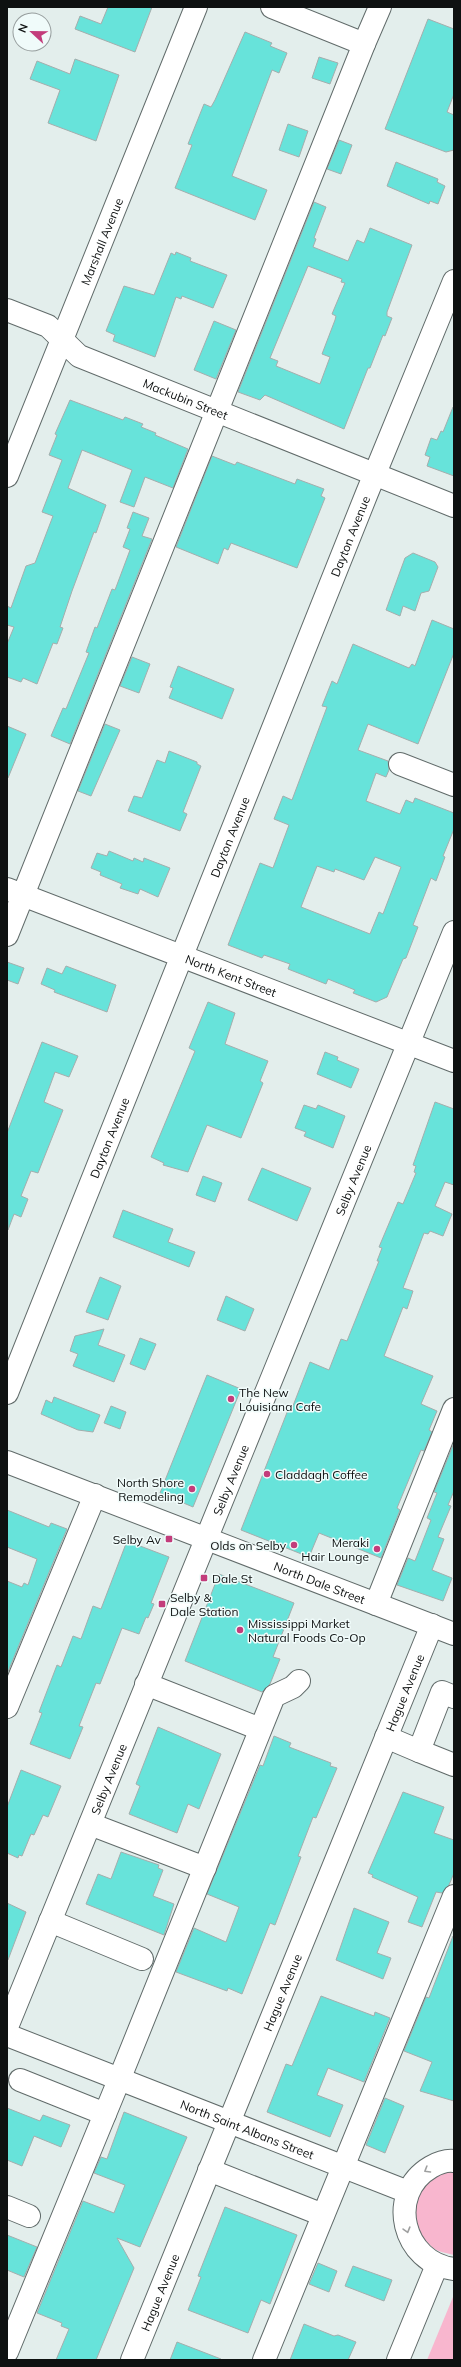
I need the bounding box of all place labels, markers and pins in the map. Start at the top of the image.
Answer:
place label: The New Louisiana Cafe [239,1385,321,1414]
marker: The New Louisiana Cafe [226,1394,236,1404]
place label: Claddagh Coffee [275,1467,368,1482]
marker: Claddagh Coffee [262,1469,272,1479]
place label: North Shore Remodeling [117,1475,184,1504]
marker: North Shore Remodeling [187,1484,197,1494]
place label: Selby Av [113,1532,162,1547]
marker: Selby Av [164,1534,174,1544]
place label: Meraki Hair Lounge [301,1535,369,1564]
place label: Olds on Selby [210,1538,287,1553]
marker: Olds on Selby [289,1540,299,1550]
marker: Meraki Hair Lounge [372,1544,382,1554]
place label: Dale St [212,1571,252,1586]
marker: Dale St [199,1573,209,1583]
place label: Selby & Dale Station [170,1590,238,1619]
marker: Selby & Dale Station [157,1599,167,1609]
place label: Mississippi Market Natural Foods Co-Op [248,1616,366,1645]
marker: Mississippi Market Natural Foods Co-Op [235,1625,245,1635]

